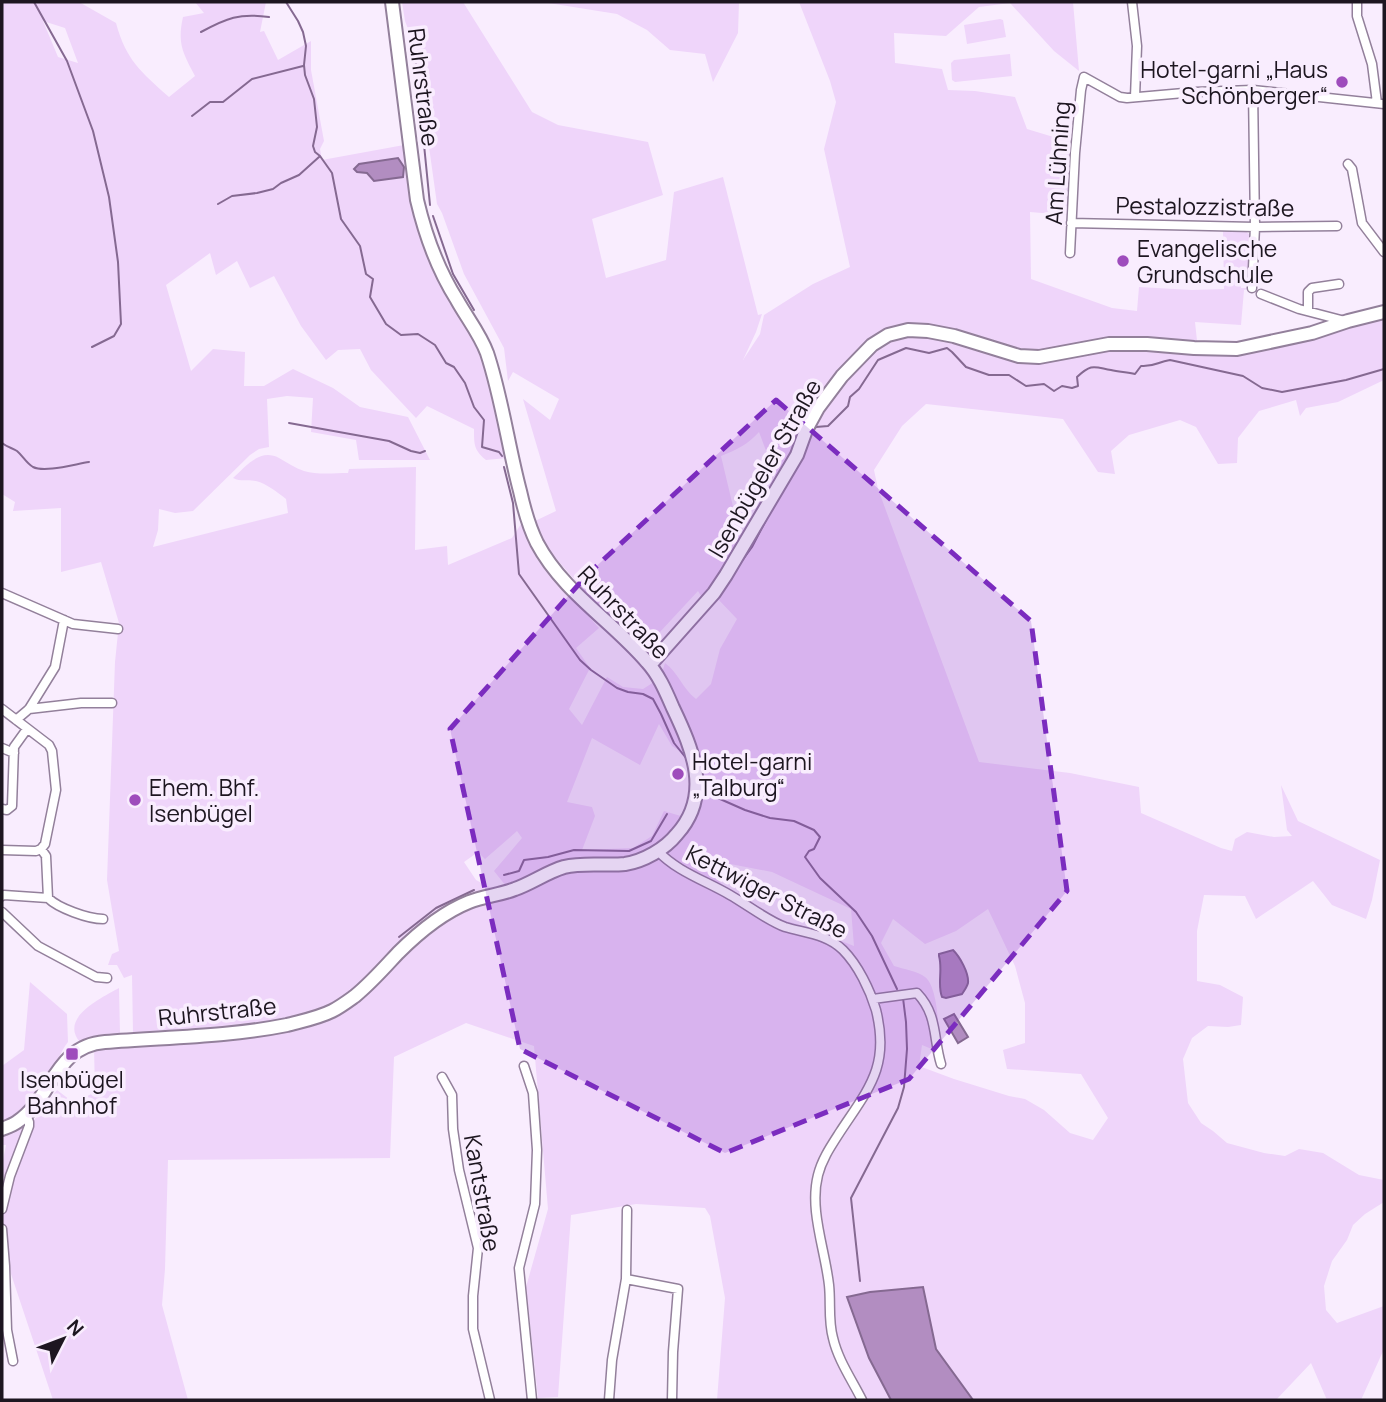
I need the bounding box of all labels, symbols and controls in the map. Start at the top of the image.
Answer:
street label: Ruhrstraße [401,26,447,148]
place label: Hotel-garni „Haus Schönberger“ [1140,53,1328,111]
marker: Hotel-garni „Haus Schönberger“ [1334,74,1350,90]
street label: Am Lühning [1037,100,1077,226]
street label: Pestalozzistraße [1115,188,1295,224]
place label: Evangelische Grundschule [1137,232,1277,290]
marker: Evangelische Grundschule [1115,253,1131,269]
street label: Isenbügeler Straße [700,373,828,563]
street label: Ruhrstraße [571,558,677,666]
place label: Hotel-garni „Talburg“ [692,745,812,803]
marker: Hotel-garni „Talburg“ [670,766,686,782]
place label: Ehem. Bhf. Isenbügel [149,771,259,829]
marker: Ehem. Bhf. Isenbügel [127,792,143,808]
street label: Kettwiger Straße [681,836,853,946]
street label: Ruhrstraße [156,989,278,1033]
marker: Isenbügel Bahnhof [64,1046,80,1062]
place label: Isenbügel Bahnhof [20,1063,124,1121]
street label: Kantstraße [457,1132,509,1254]
north arrow [28,1304,98,1374]
text: N [61,1314,90,1341]

